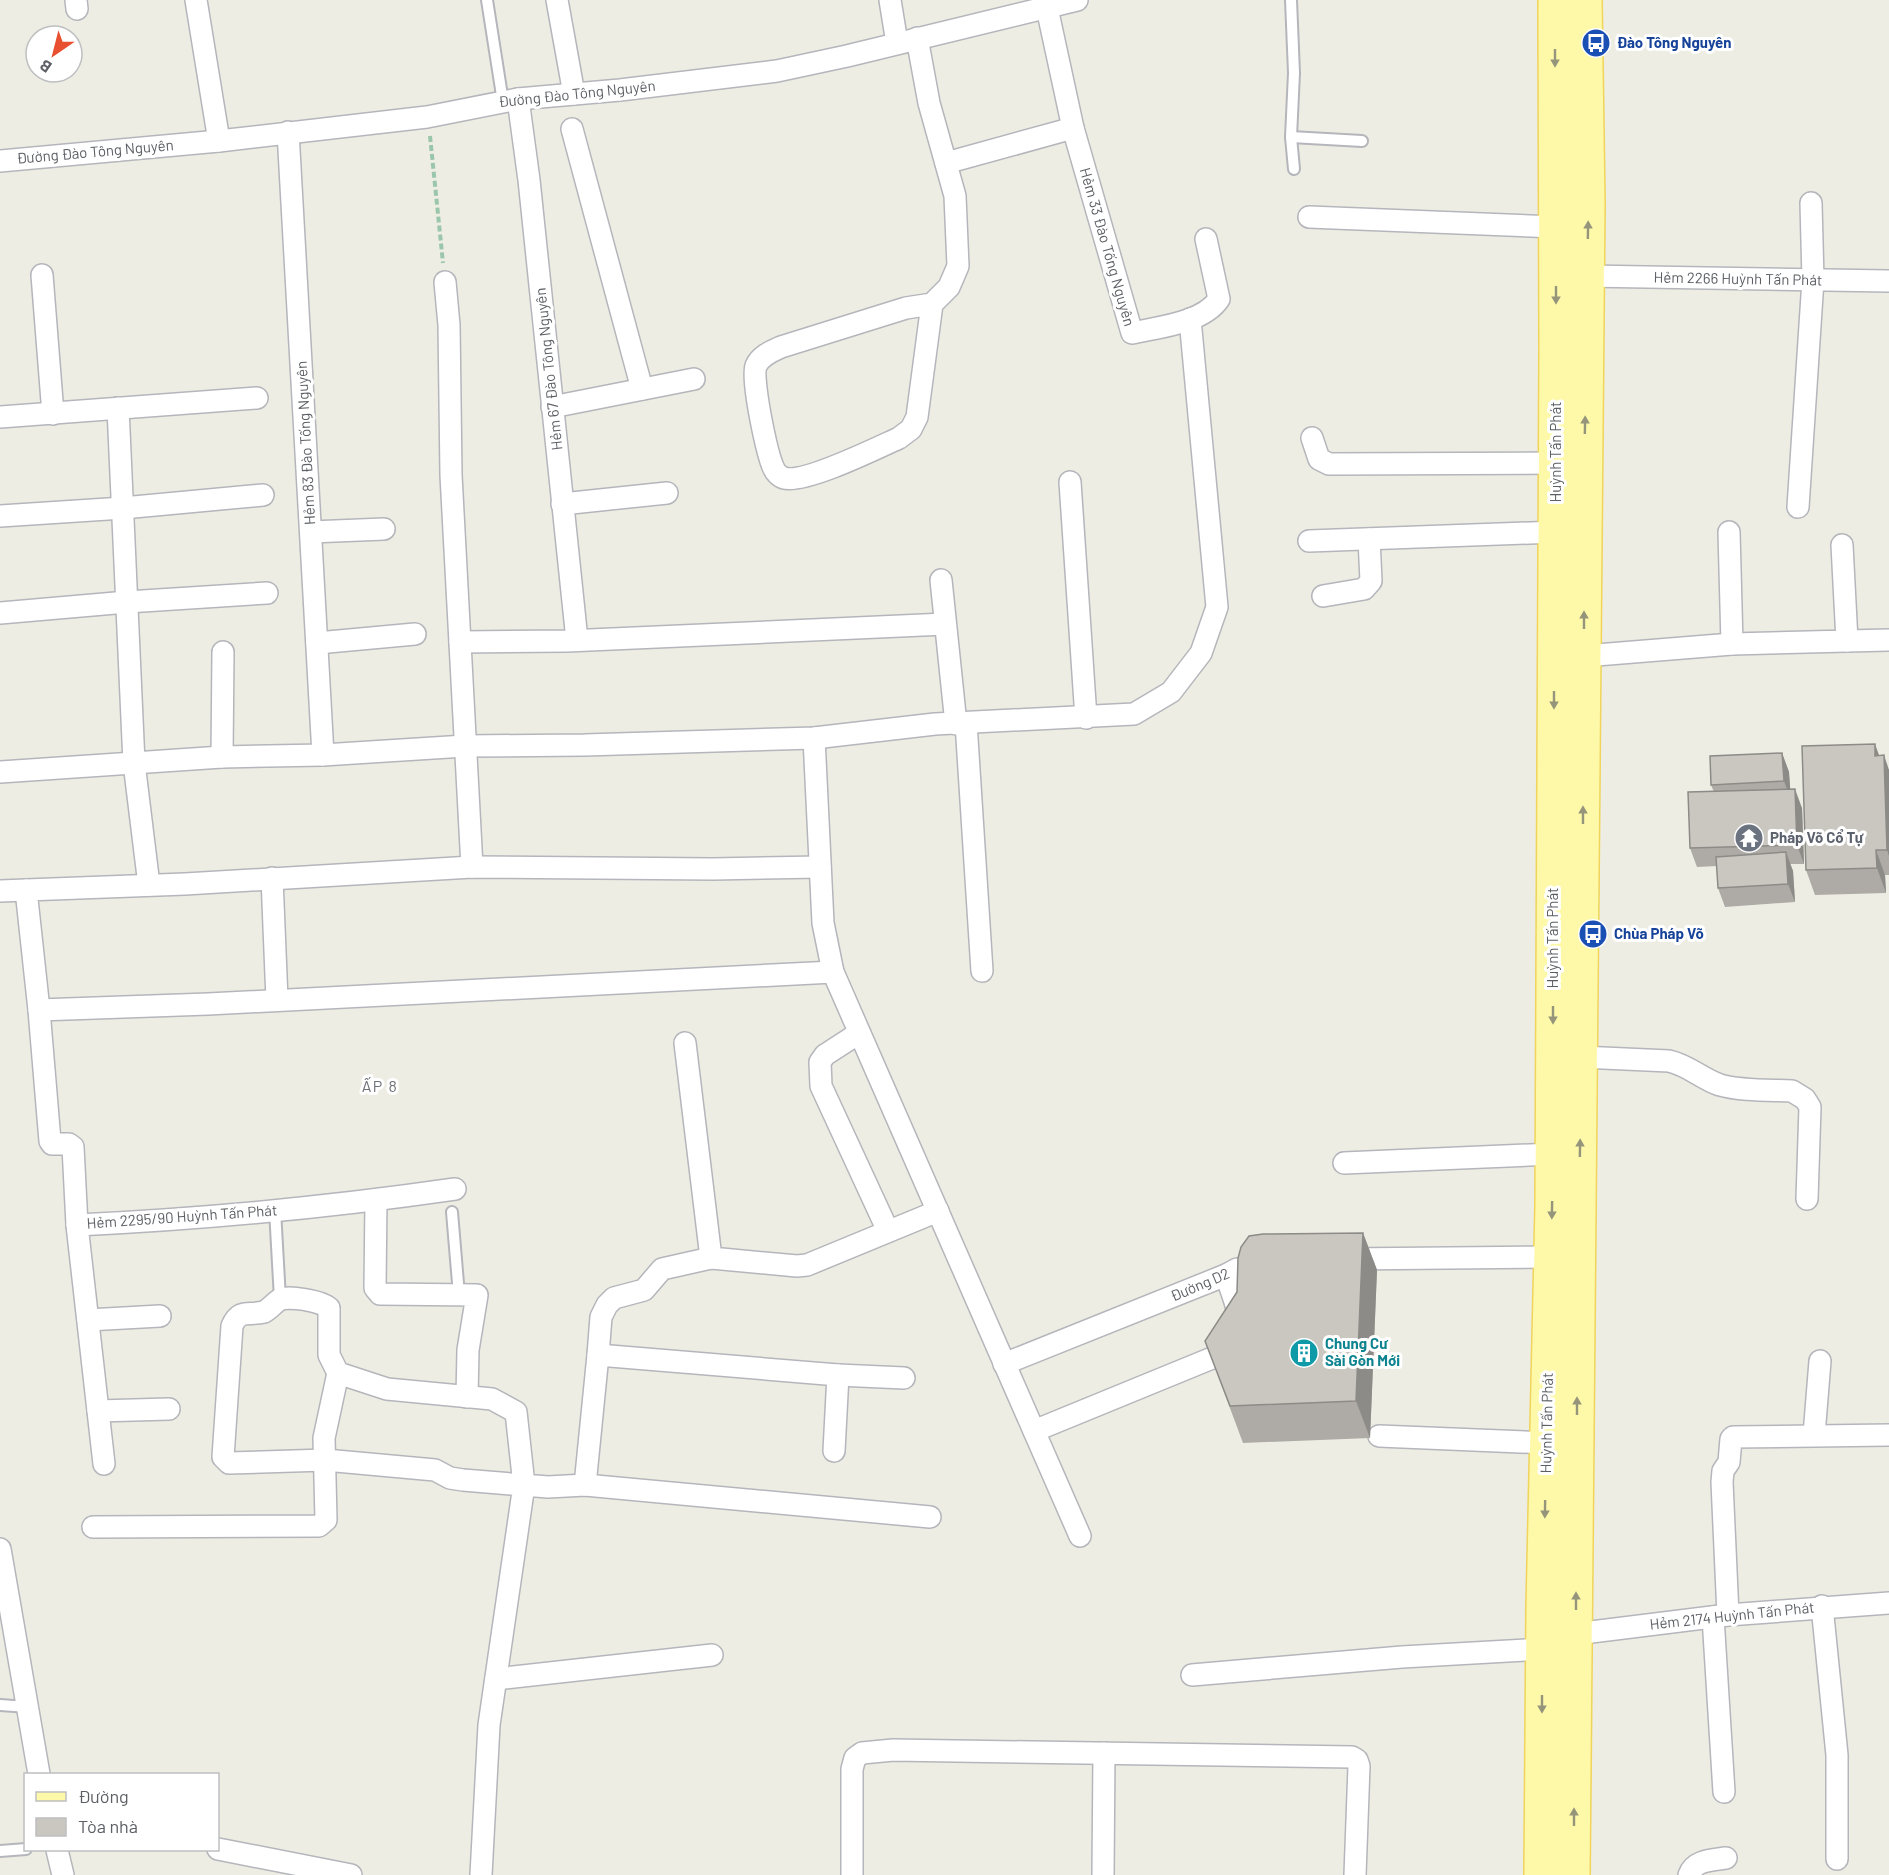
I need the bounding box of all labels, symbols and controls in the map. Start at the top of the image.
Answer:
north arrow [24,24,84,84]
bus stop icon: Đào Tông Nguyên [1580,27,1612,59]
place label: Đào Tông Nguyên [1617,33,1731,51]
one-way arrow [1550,49,1560,68]
text: B [36,56,55,77]
street label: Đường Đào Tông Nguyên [498,76,656,110]
street label: Đường Đào Tông Nguyên [16,135,174,167]
street label: Hẻm 33 Đào Tống Nguyên [1077,165,1139,328]
one-way arrow [1583,220,1592,239]
street label: Hẻm 2266 Huỳnh Tấn Phát [1653,268,1823,288]
one-way arrow [1551,286,1561,305]
street label: Hẻm 67 Đào Tông Nguyên [531,287,566,451]
street label: Hẻm 83 Đào Tống Nguyên [292,361,318,526]
street label: Huỳnh Tấn Phát [1546,401,1564,503]
one-way arrow [1580,415,1590,434]
one-way arrow [1579,610,1589,629]
one-way arrow [1549,691,1559,710]
one-way arrow [1578,805,1588,824]
temple icon: Pháp Võ Cổ Tự [1733,822,1765,854]
place label: Pháp Võ Cổ Tự [1770,828,1864,846]
street label: Huỳnh Tấn Phát [1543,887,1561,989]
bus stop icon: Chùa Pháp Võ [1577,918,1609,950]
place label: Chùa Pháp Võ [1614,924,1704,942]
one-way arrow [1548,1005,1558,1024]
district label: ẤP 8 [362,1076,398,1095]
one-way arrow [1575,1138,1584,1157]
street label: Hẻm 2295/90 Huỳnh Tấn Phát [86,1200,278,1232]
one-way arrow [1547,1200,1557,1219]
street label: Đường D2 [1167,1264,1232,1305]
place label: Chung Cư Sài Gòn Mới [1325,1334,1400,1369]
building icon: Chung Cư Sài Gòn Mới [1288,1337,1320,1369]
street label: Huỳnh Tấn Phát [1536,1372,1556,1474]
one-way arrow [1572,1396,1582,1415]
one-way arrow [1540,1500,1550,1519]
one-way arrow [1571,1591,1581,1610]
street label: Hẻm 2174 Huỳnh Tấn Phát [1649,1597,1815,1633]
one-way arrow [1537,1695,1547,1714]
legend [24,1773,219,1851]
text: Đường [78,1785,129,1807]
one-way arrow [1569,1807,1579,1826]
text: Tòa nhà [78,1815,138,1837]

